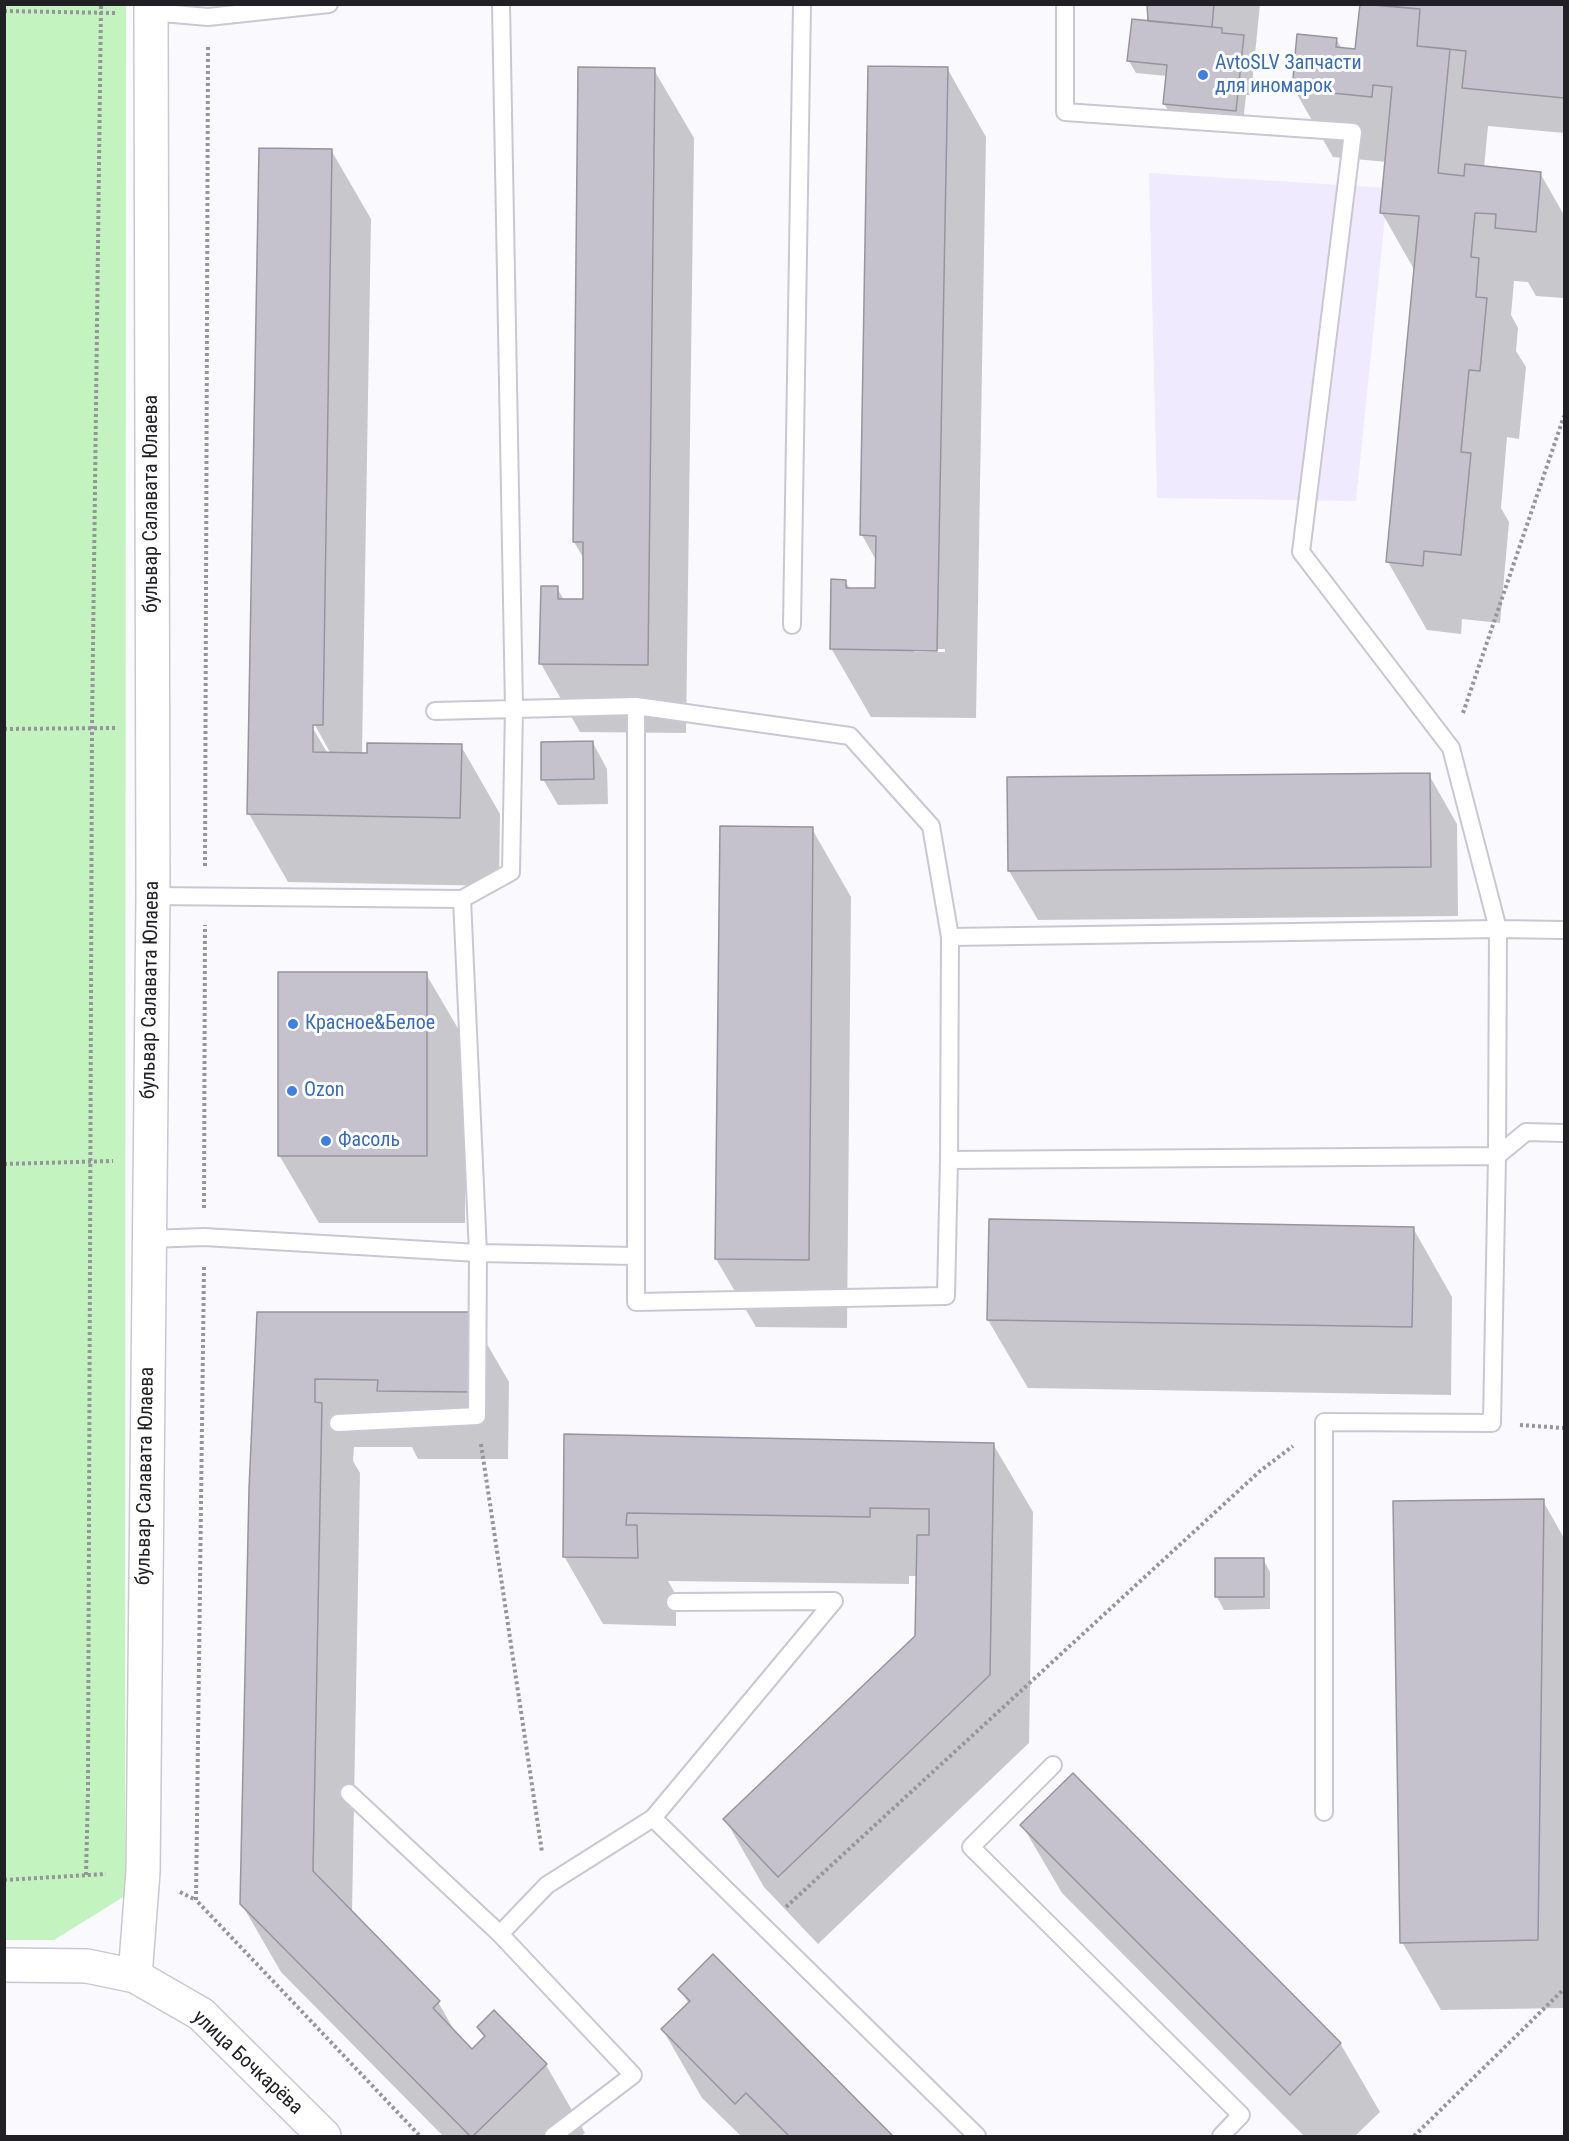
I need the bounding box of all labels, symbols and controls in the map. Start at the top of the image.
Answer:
place label: AvtoSLV Запчасти для иномарок [1215,52,1362,99]
marker: AvtoSLV Запчасти для иномарок [1196,68,1210,82]
street label: бульвар Салавата Юлаева [140,395,164,613]
street label: бульвар Салавата Юлаева [137,881,165,1099]
place label: Красное&Белое [305,1012,435,1036]
marker: Красное&Белое [286,1017,300,1031]
place label: Ozon [304,1079,344,1103]
marker: Ozon [285,1084,299,1098]
place label: Фасоль [338,1129,400,1153]
marker: Фасоль [319,1134,333,1148]
street label: бульвар Салавата Юлаева [132,1367,160,1585]
street label: улица Бочкарёва [187,2006,307,2120]

